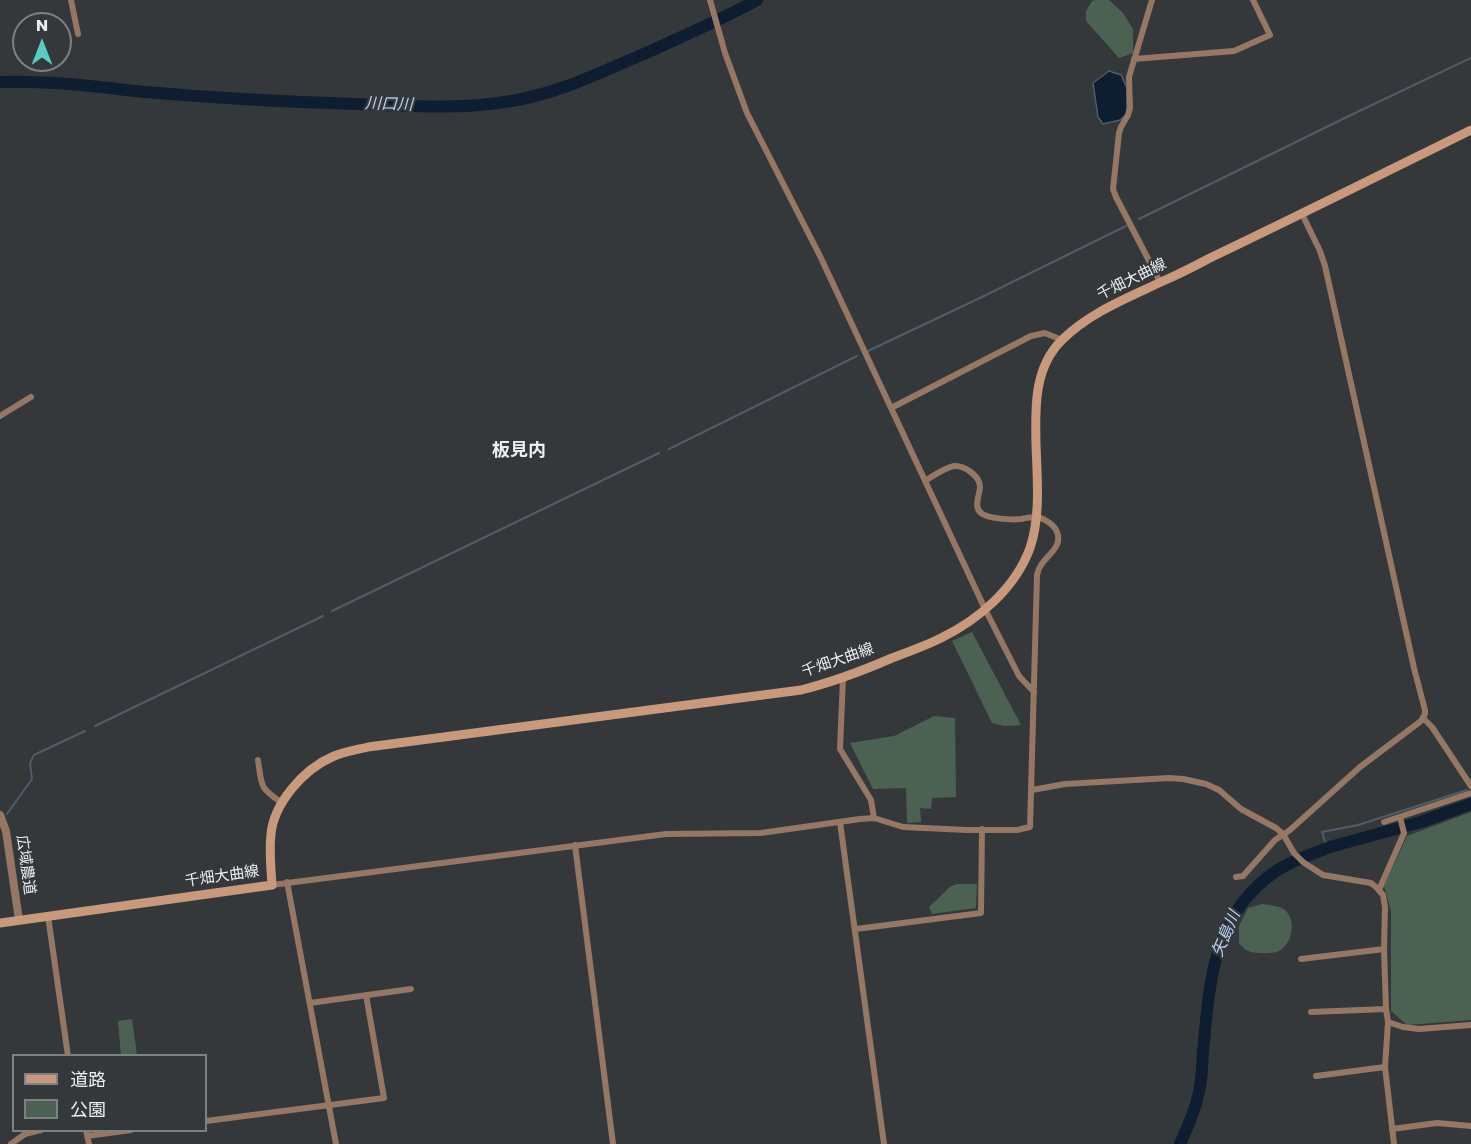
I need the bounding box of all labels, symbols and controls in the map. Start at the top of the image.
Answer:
north arrow [12,12,72,72]
text: N [36,14,48,37]
water label: 川口川 [365,95,413,115]
street label: 千畑大曲線 [1094,255,1170,305]
district label: 板見内 [492,440,546,462]
street label: 千畑大曲線 [800,640,876,682]
street label: 広域農道 [12,834,38,896]
street label: 千畑大曲線 [184,863,260,891]
water label: 矢島川 [1209,908,1245,960]
legend [12,1054,207,1132]
text: 道路 [70,1067,106,1092]
text: 公園 [70,1097,106,1122]

